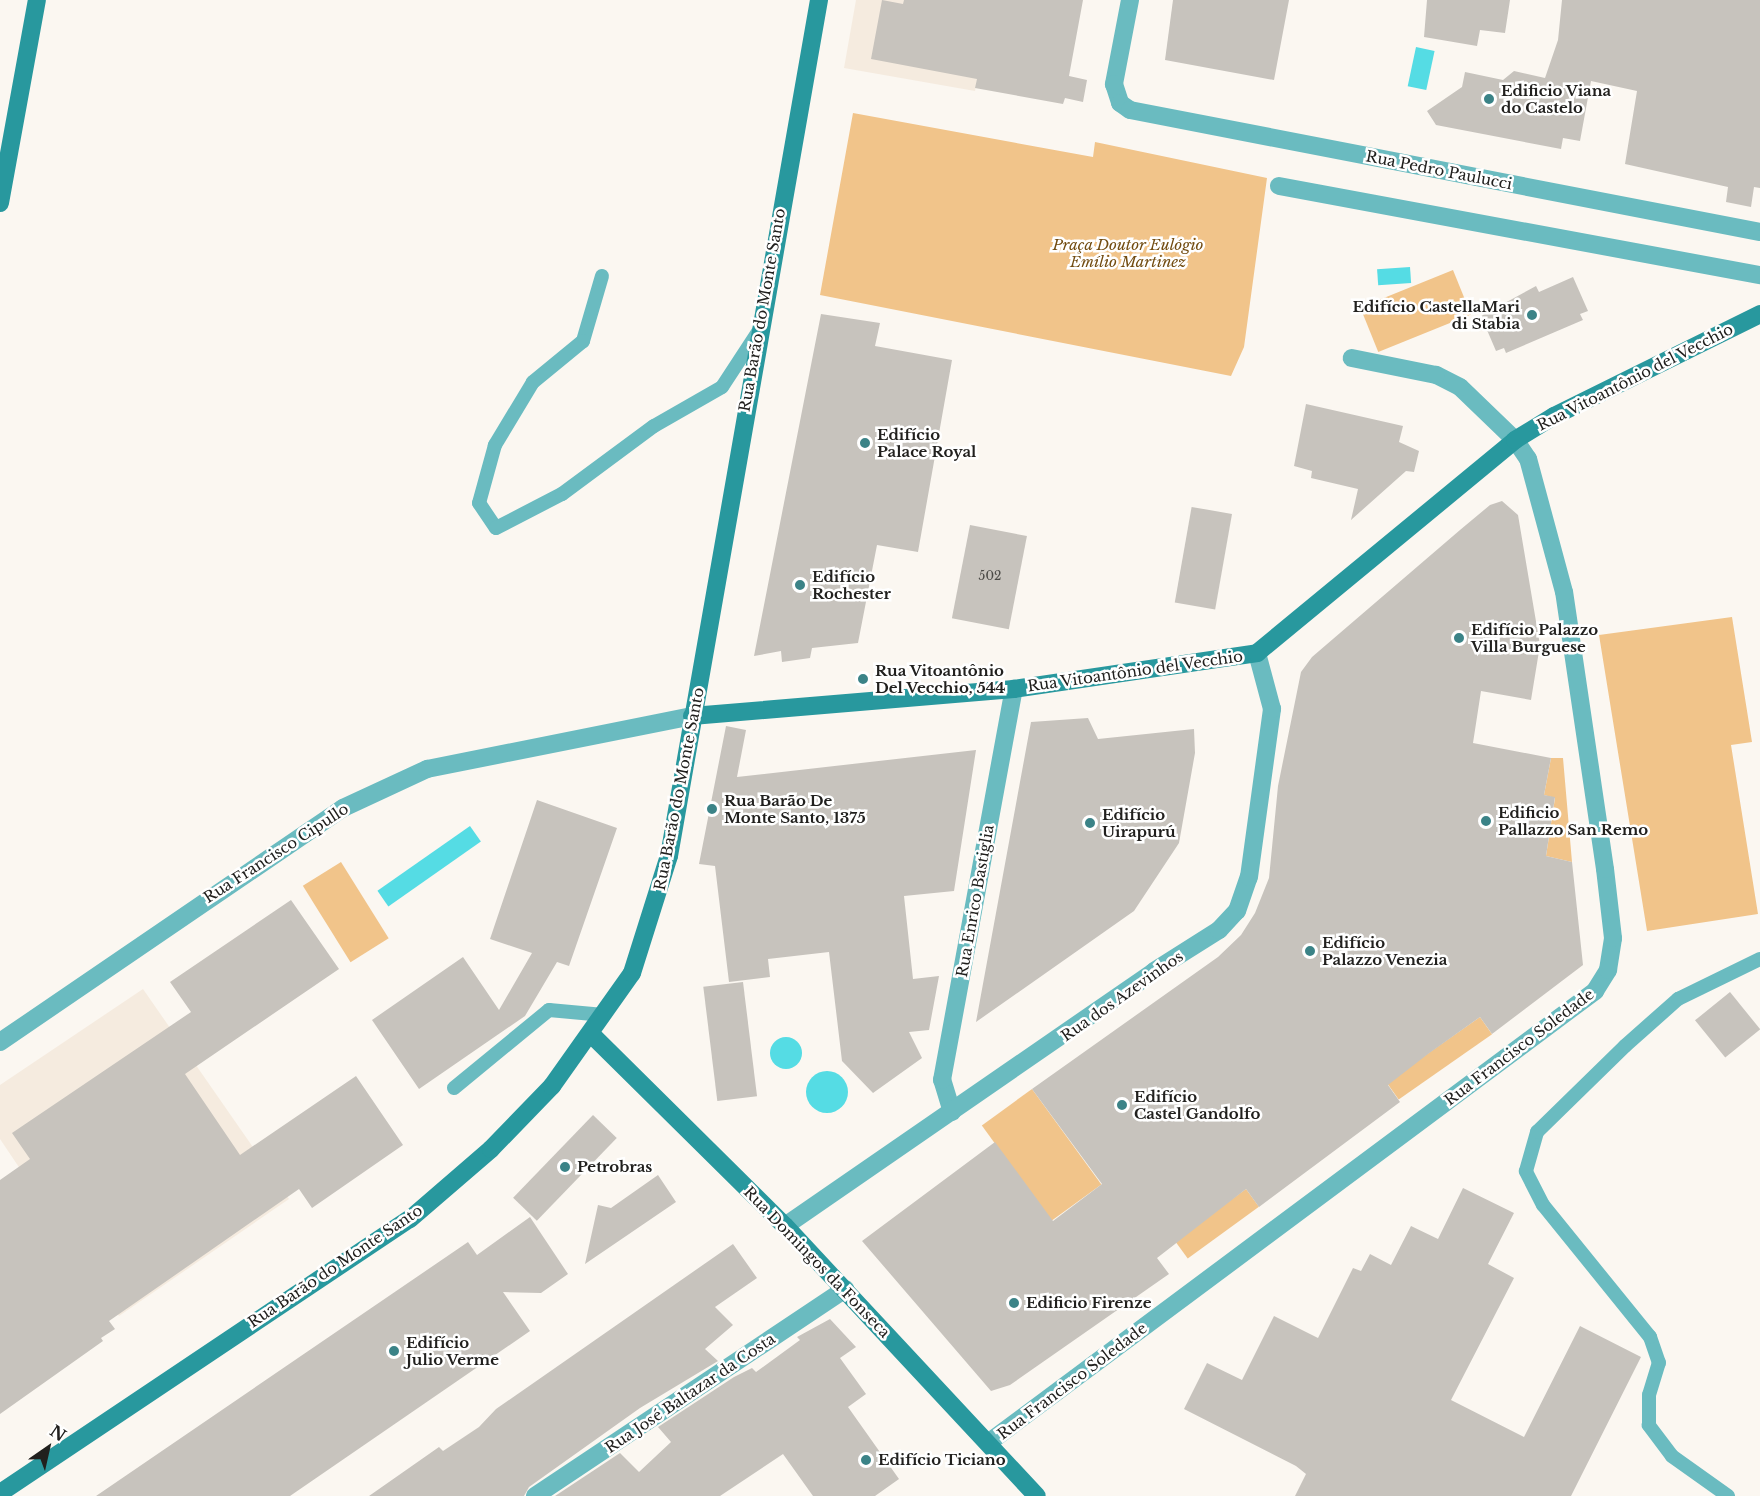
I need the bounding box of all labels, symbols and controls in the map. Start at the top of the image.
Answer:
place label: Edificio Viana do Castelo [1501,81,1612,116]
marker: Edificio Viana do Castelo [1482,92,1496,106]
street label: Rua Pedro Paulucci [1364,147,1514,193]
street label: Rua Barão do Monte Santo [735,207,789,413]
park label: Praça Doutor Eulógio Emílio Martinez [1052,235,1204,270]
place label: Edifício CastellaMari di Stabia [1352,297,1520,332]
marker: Edifício CastellaMari di Stabia [1525,308,1539,322]
street label: Rua Vitoantônio del Vecchio [1533,319,1737,435]
place label: Edifício Palace Royal [877,425,976,460]
marker: Edifício Palace Royal [858,436,872,450]
place label: Edifício Rochester [812,567,891,602]
house number: 502 [979,569,1001,583]
marker: Edifício Rochester [793,578,807,592]
place label: Edifício Palazzo Villa Burguese [1471,620,1598,655]
marker: Edifício Palazzo Villa Burguese [1452,631,1466,645]
street label: Rua Vitoantônio del Vecchio [1025,647,1245,695]
place label: Rua Vitoantônio Del Vecchio, 544 [875,661,1006,696]
marker: Rua Vitoantônio Del Vecchio, 544 [856,672,870,686]
street label: Rua Barão do Monte Santo [650,686,708,892]
place label: Rua Barão De Monte Santo, 1375 [724,791,866,826]
street label: Rua Francisco Cipullo [200,799,352,907]
marker: Rua Barão De Monte Santo, 1375 [705,802,719,816]
place label: Edificio Pallazzo San Remo [1498,803,1648,838]
place label: Edifício Uirapurú [1102,805,1176,840]
marker: Edificio Pallazzo San Remo [1479,814,1493,828]
marker: Edifício Uirapurú [1083,816,1097,830]
street label: Rua Enrico Bastiglia [953,823,997,979]
place label: Edifício Palazzo Venezia [1322,933,1448,968]
marker: Edifício Palazzo Venezia [1303,944,1317,958]
street label: Rua dos Azevinhos [1057,947,1187,1045]
street label: Rua Francisco Soledade [1441,985,1597,1109]
place label: Edifício Castel Gandolfo [1134,1087,1260,1122]
marker: Edifício Castel Gandolfo [1115,1098,1129,1112]
place label: Petrobras [577,1158,652,1176]
marker: Petrobras [558,1160,572,1174]
street label: Rua Domingos da Fonseca [740,1183,894,1341]
street label: Rua Barão do Monte Santo [244,1201,426,1331]
place label: Edificio Firenze [1026,1294,1152,1312]
marker: Edificio Firenze [1007,1296,1021,1310]
street label: Rua Francisco Soledade [994,1319,1150,1443]
street label: Rua José Baltazar da Costa [601,1329,779,1457]
place label: Edifício Julio Verme [406,1333,500,1368]
marker: Edifício Julio Verme [387,1344,401,1358]
north arrow [18,1418,78,1478]
text: N [46,1421,70,1446]
place label: Edifício Ticiano [878,1451,1006,1469]
marker: Edifício Ticiano [859,1453,873,1467]

